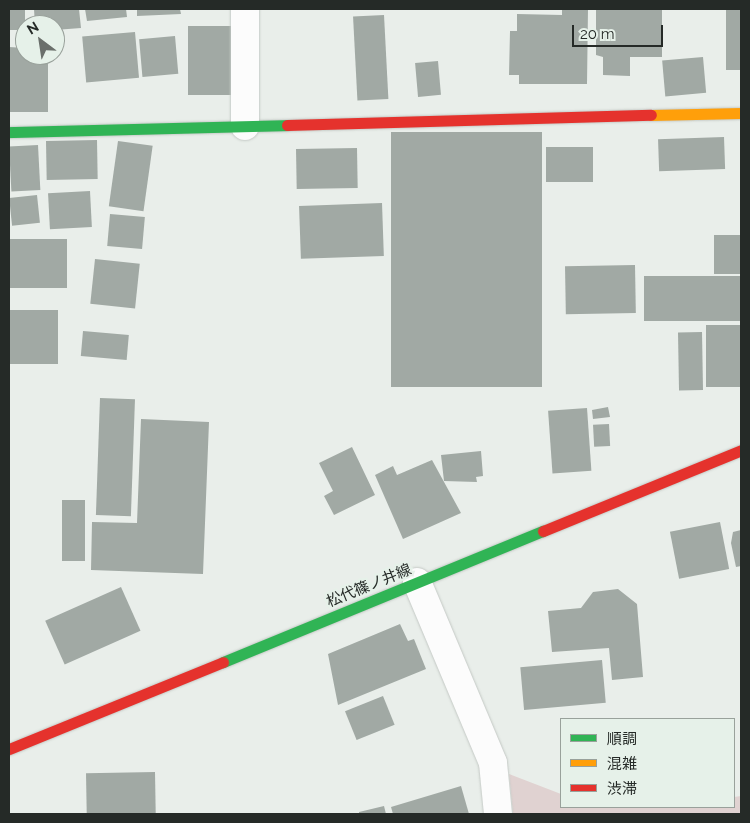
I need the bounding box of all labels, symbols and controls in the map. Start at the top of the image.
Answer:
north arrow [15,15,65,65]
scale bar [575,15,666,47]
text: N [24,18,41,38]
text: 20 m [580,25,615,43]
street label: 松代篠ノ井線 [324,561,414,611]
legend [560,718,735,808]
text: 順調 [607,730,637,748]
text: 混雑 [607,755,637,773]
text: 渋滞 [607,780,637,798]

